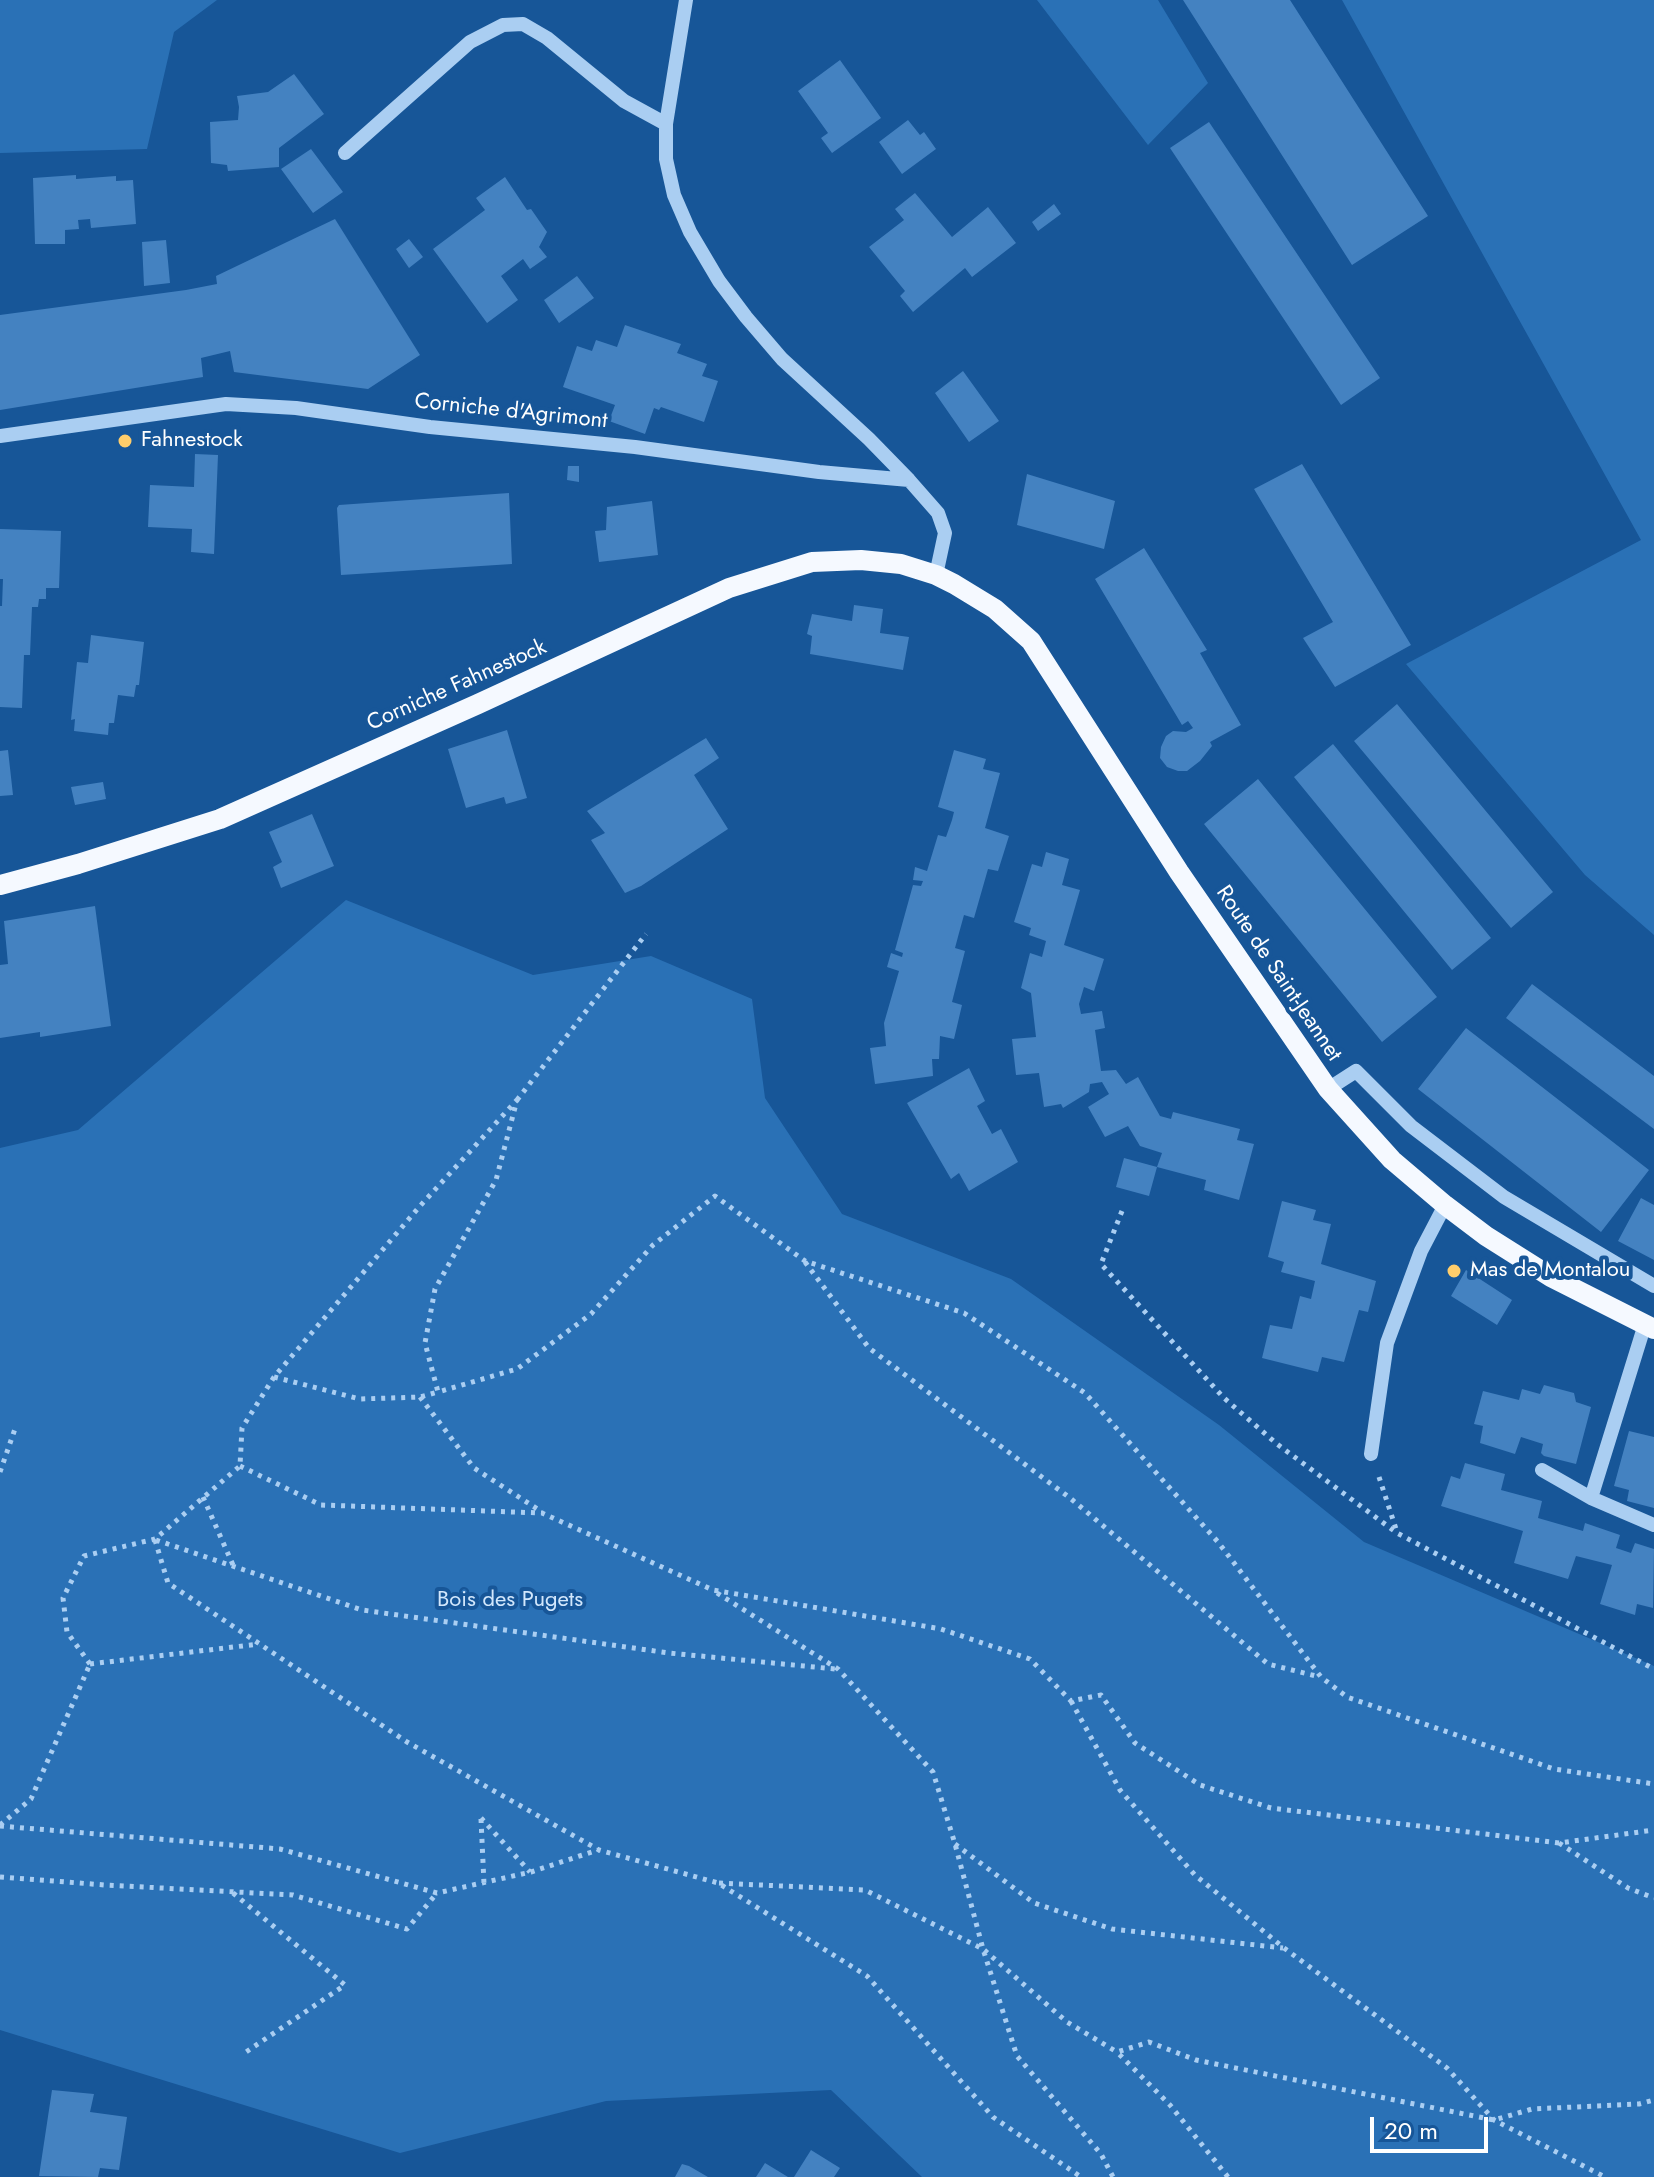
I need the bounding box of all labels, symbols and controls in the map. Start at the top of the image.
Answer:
street label: Corniche d'Agrimont [413,389,609,435]
place label: Fahnestock [141,428,243,454]
marker: Fahnestock [116,432,134,450]
street label: Corniche Fahnestock [363,635,551,737]
street label: Route de Saint-Jeannet [1209,881,1347,1067]
place label: Mas de Montalou [1470,1258,1630,1284]
marker: Mas de Montalou [1445,1262,1463,1280]
park label: Bois des Pugets [437,1588,583,1614]
scale bar [1374,2101,1492,2151]
text: 20 m [1384,2113,1438,2148]

